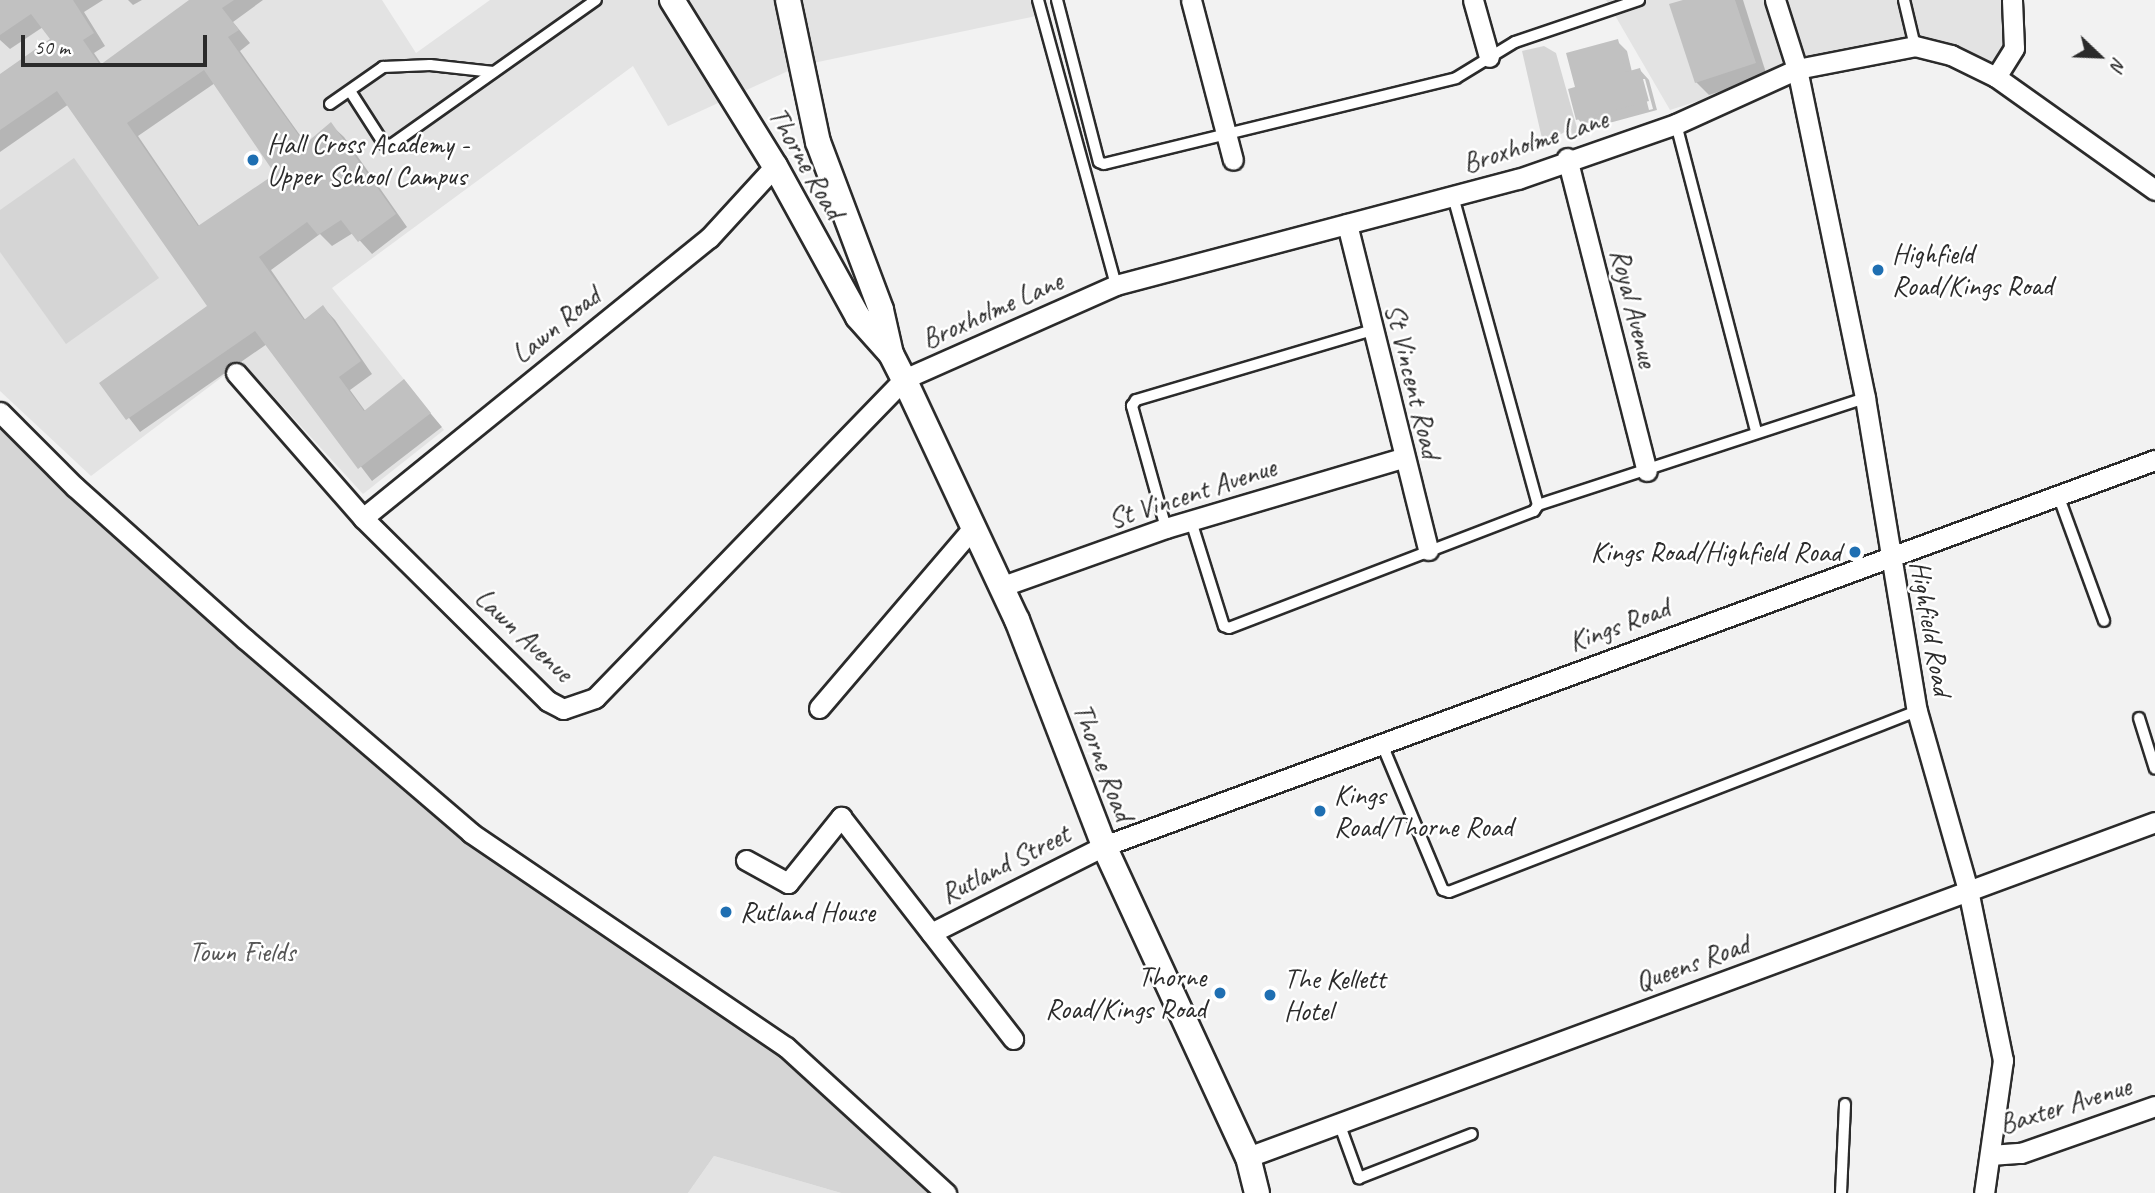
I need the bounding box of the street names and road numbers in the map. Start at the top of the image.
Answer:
street label: Thorne Road [761,102,851,224]
street label: Broxholme Lane [1458,102,1612,180]
street label: Royal Avenue [1603,245,1665,371]
street label: Broxholme Lane [916,264,1068,356]
street label: Lawn Road [505,279,607,371]
street label: St Vincent Road [1378,301,1448,461]
street label: St Vincent Avenue [1104,450,1280,536]
street label: Highfield Road [1903,558,1959,698]
street label: Lawn Avenue [468,581,580,689]
street label: Kings Road [1564,591,1674,659]
street label: Thorne Road [1066,699,1140,825]
street label: Rutland Street [934,817,1076,911]
street label: Queens Road [1631,927,1753,999]
street label: Baxter Avenue [1995,1069,2135,1141]

